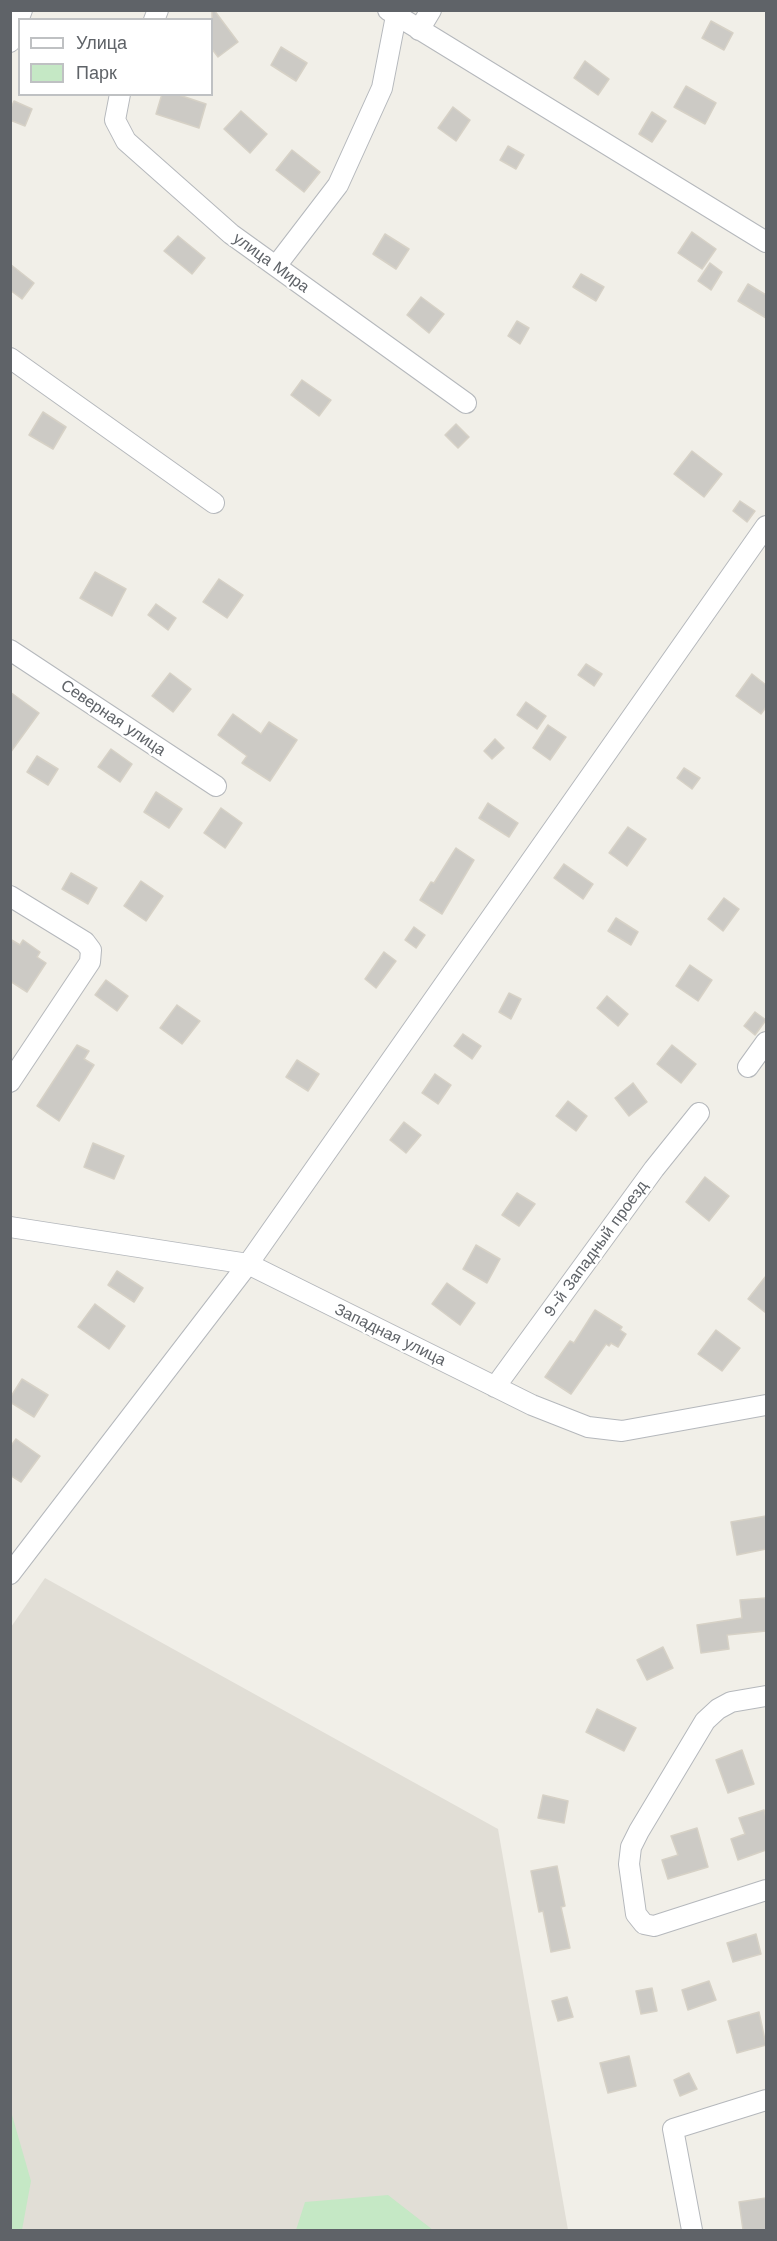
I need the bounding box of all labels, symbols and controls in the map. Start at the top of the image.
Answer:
legend [18,18,213,96]
text: Улица [76,32,127,53]
text: Парк [76,62,117,83]
street label: улица Мира [229,229,313,297]
street label: Северная улица [57,676,169,760]
street label: 9-й Западный проезд [540,1177,652,1321]
street label: Западная улица [331,1300,449,1370]

